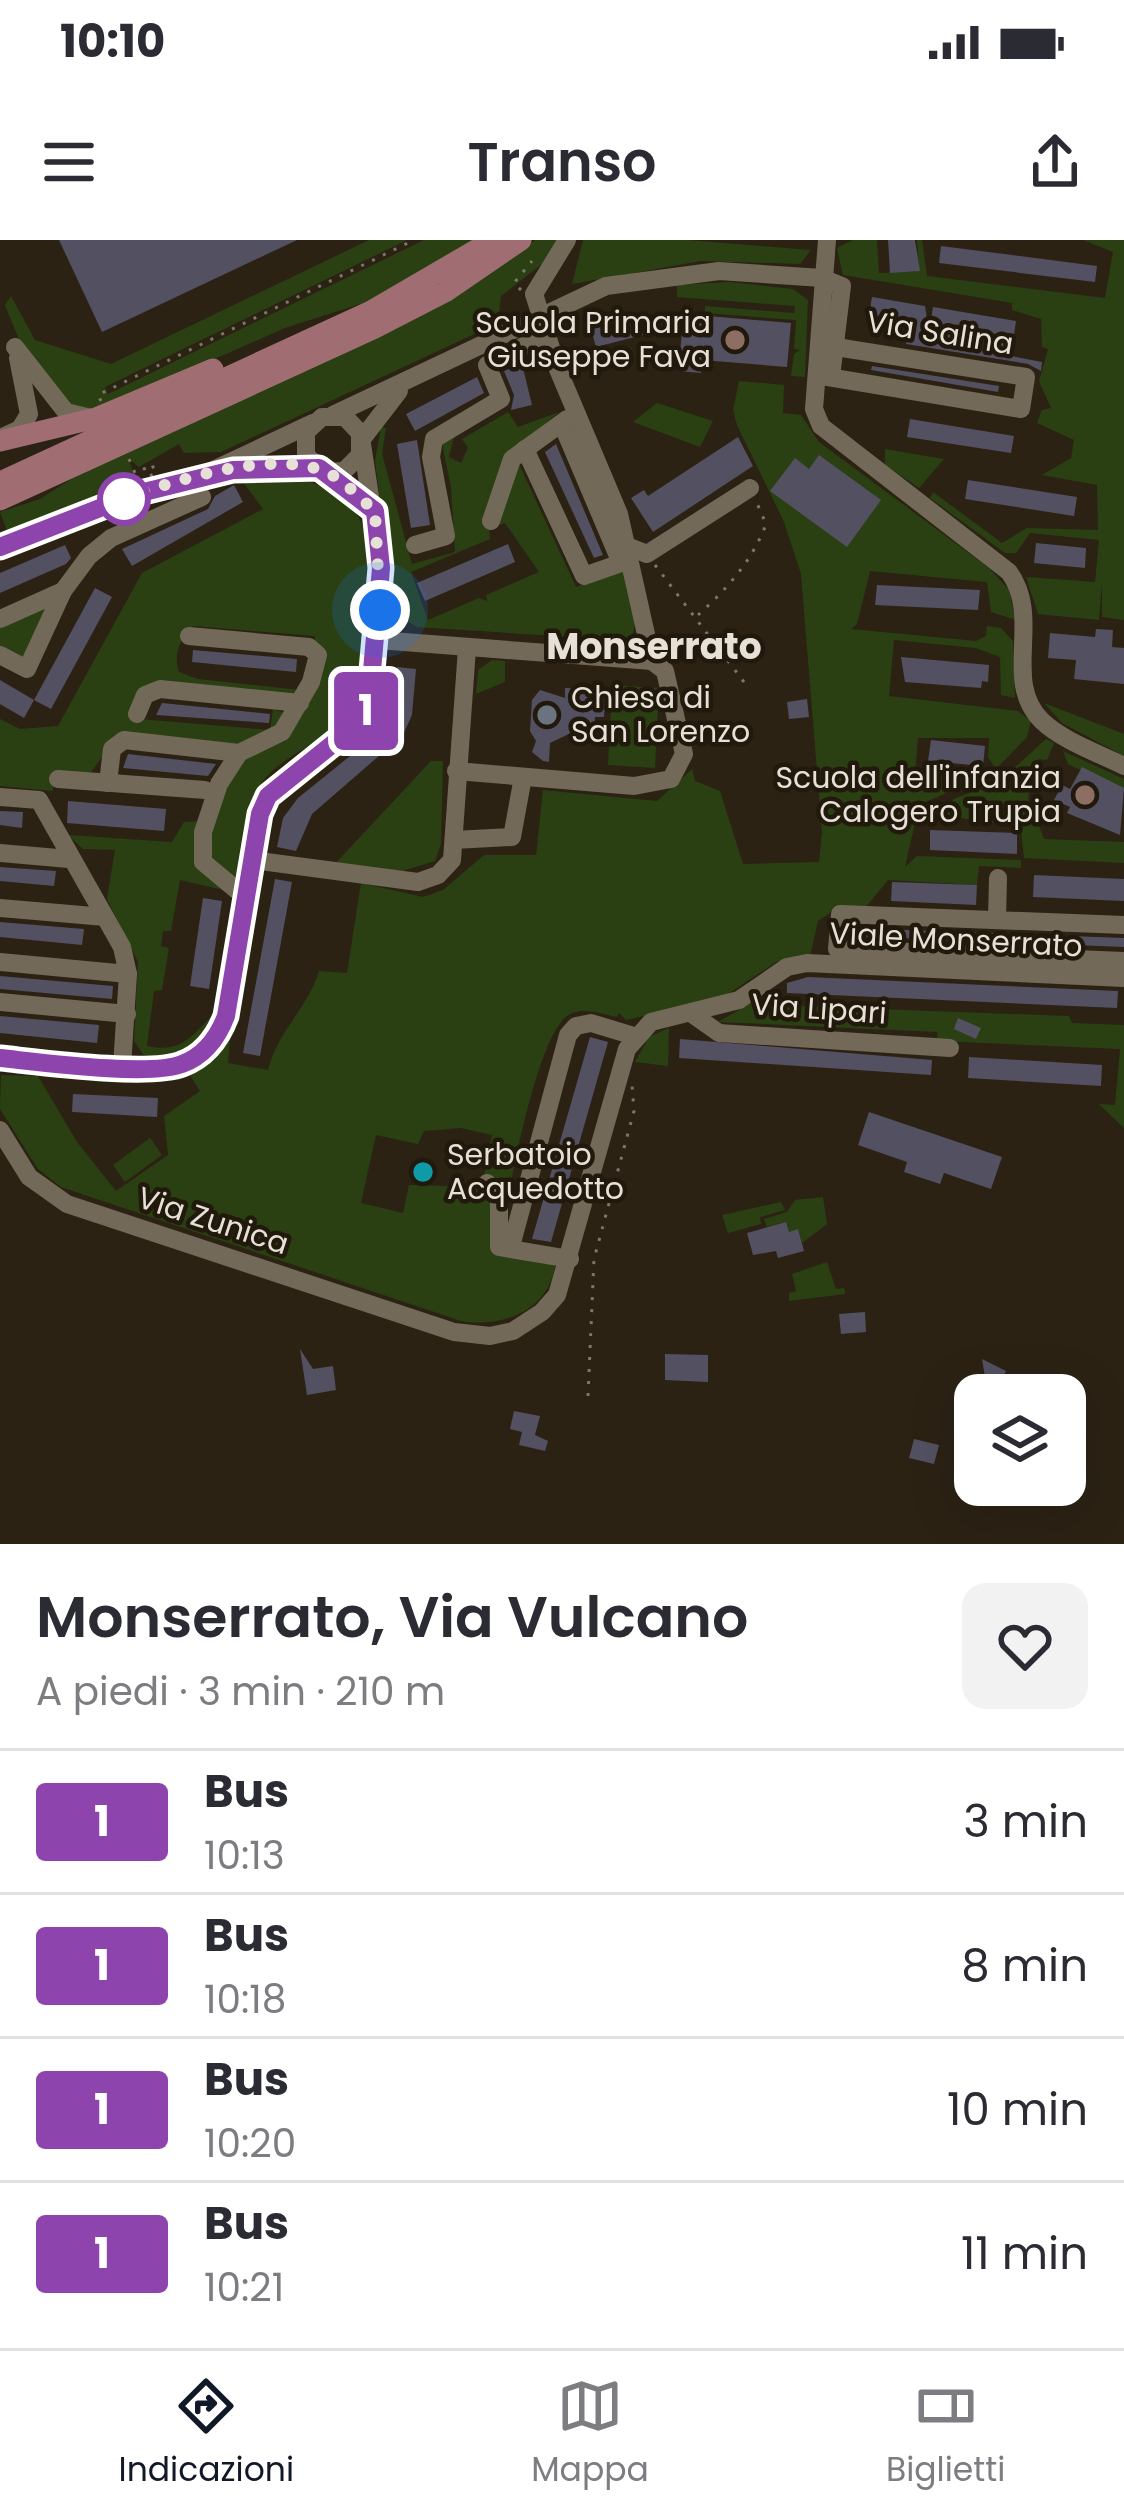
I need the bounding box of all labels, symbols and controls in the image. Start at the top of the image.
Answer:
text: 10:10 [60,10,165,73]
text: Transo [467,124,657,200]
icon: menu [36,129,102,195]
icon: share [1022,129,1088,195]
street label: Via Salina [864,300,1017,365]
place label: Scuola Primaria Giuseppe Fava [475,301,711,378]
marker: Scuola Primaria Giuseppe Fava [722,327,748,353]
unlabelled marker [99,474,149,524]
your location [350,580,410,640]
district label: Monserrato [546,621,762,672]
line badge: 1 [327,672,405,750]
place label: Chiesa di San Lorenzo [571,676,750,753]
text: 1 [358,681,374,740]
marker: Chiesa di San Lorenzo [534,702,560,728]
place label: Scuola dell'infanzia Calogero Trupia [775,756,1061,833]
marker: Scuola dell'infanzia Calogero Trupia [1072,782,1098,808]
street label: Viale Monserrato [828,911,1084,968]
street label: Via Lipari [750,982,888,1035]
place label: Serbatoio Acquedotto [447,1133,624,1210]
marker: Serbatoio Acquedotto [410,1159,436,1185]
street label: Via Zunica [132,1176,294,1265]
map controls [954,1374,1086,1506]
button: layers [954,1374,1086,1506]
text: Monserrato, Via Vulcano [36,1577,748,1657]
button: heart [962,1583,1088,1709]
text: A piedi · 3 min · 210 m [36,1664,445,1719]
text: Bus [204,1760,289,1823]
text: 3 min [963,1790,1088,1853]
text: 1 [94,1792,110,1851]
text: 10:13 [204,1828,285,1883]
text: Bus [204,1904,289,1967]
text: 8 min [961,1934,1088,1997]
text: 1 [94,1936,110,1995]
text: 10:18 [204,1972,286,2027]
text: Bus [204,2048,289,2111]
text: 10 min [947,2078,1088,2141]
text: 1 [94,2080,110,2139]
text: 10:20 [204,2116,296,2171]
text: Bus [204,2192,289,2255]
text: 11 min [961,2222,1088,2285]
text: 1 [94,2224,110,2283]
text: 10:21 [204,2260,284,2315]
tab: Indicazioni [119,2373,294,2495]
tab: Mappa [531,2373,649,2495]
tab: Biglietti [886,2373,1005,2495]

